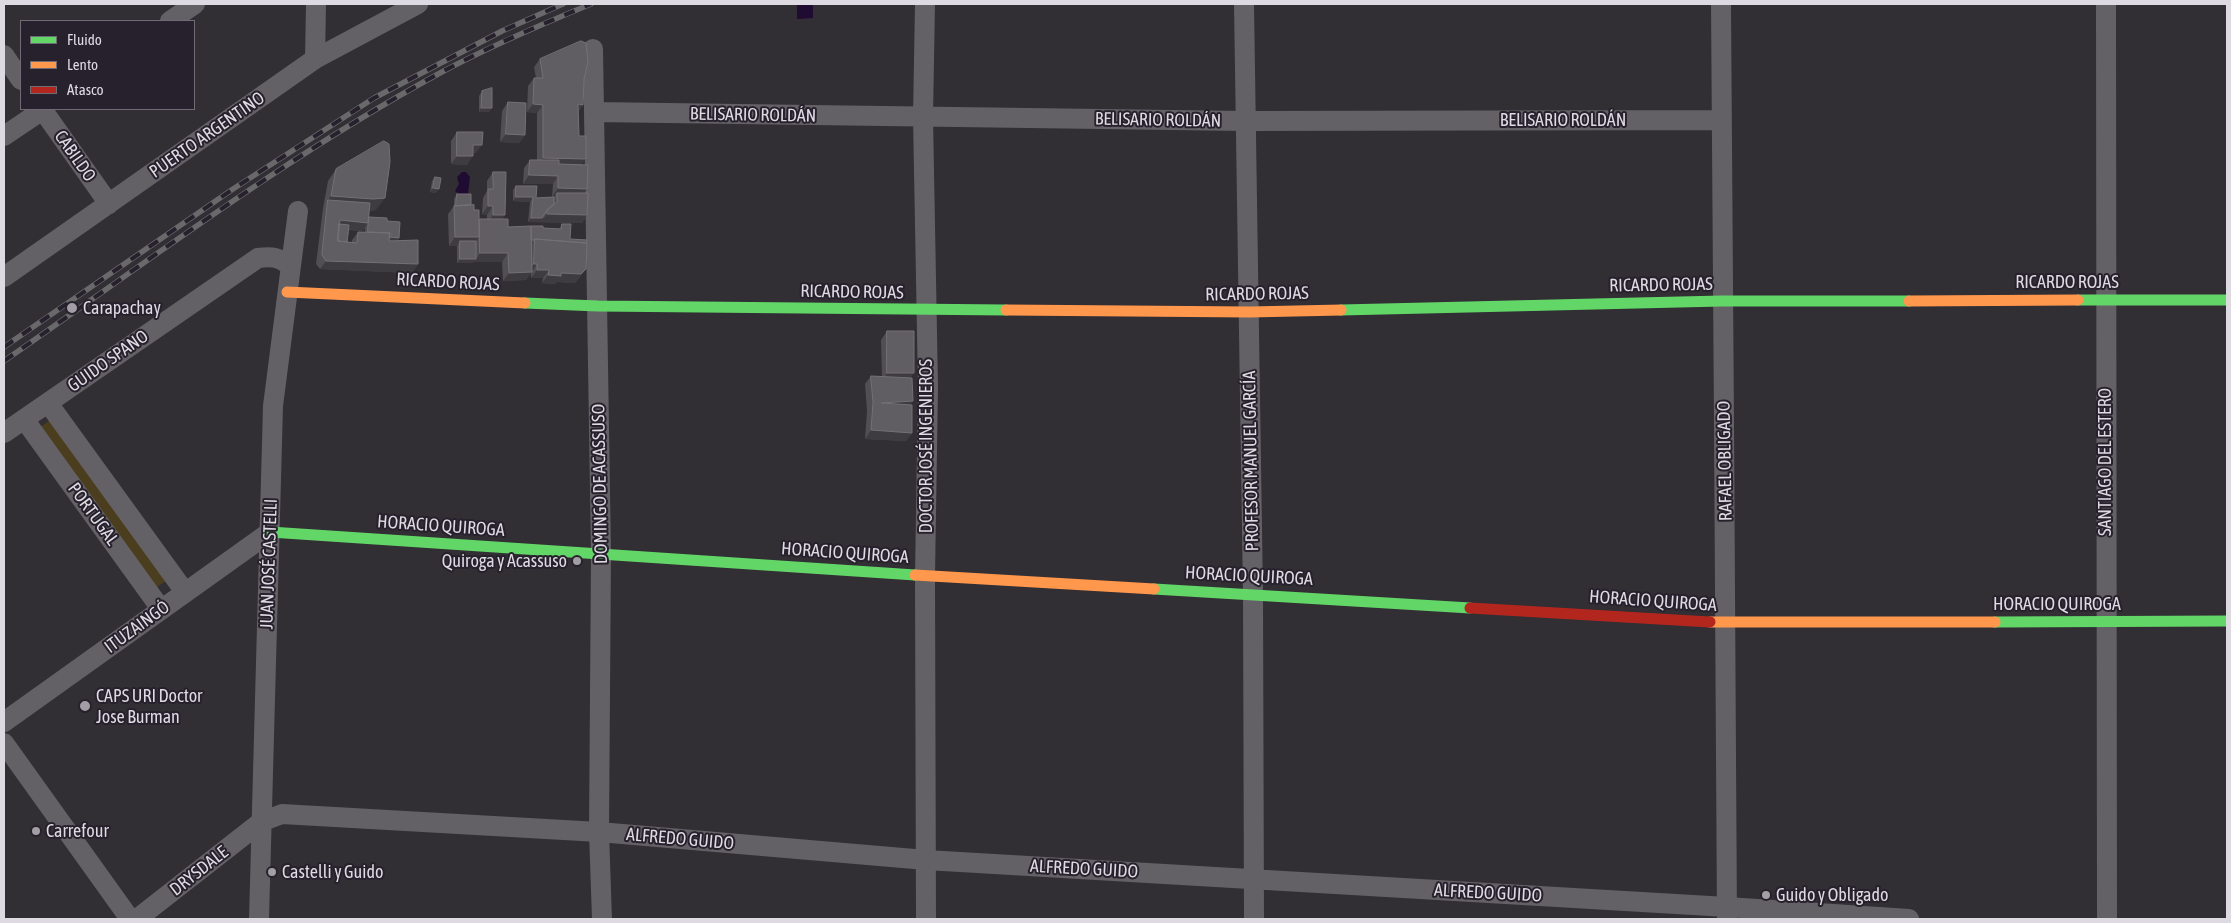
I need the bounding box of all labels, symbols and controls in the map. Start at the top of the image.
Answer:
legend [20,20,195,110]
text: Fluido [67,31,102,48]
text: Lento [67,56,98,73]
text: Atasco [67,81,104,98]
street label: PUERTO ARGENTINO [145,87,269,183]
street label: BELISARIO ROLDÁN [690,103,816,127]
street label: BELISARIO ROLDÁN [1095,108,1221,132]
street label: BELISARIO ROLDÁN [1500,109,1626,131]
street label: CABILDO [50,126,100,186]
street label: RICARDO ROJAS [396,269,500,295]
street label: RICARDO ROJAS [2015,271,2119,293]
street label: RICARDO ROJAS [1609,273,1713,297]
street label: RICARDO ROJAS [800,280,904,304]
street label: RICARDO ROJAS [1205,282,1309,306]
place label: Carapachay [83,297,161,319]
marker: Carapachay [65,301,79,315]
street label: GUIDO SPANO [64,325,152,397]
street label: DOCTOR JOSÉ INGENIEROS [915,359,937,533]
street label: PROFESOR MANUEL GARCÍA [1239,371,1263,551]
street label: SANTIAGO DEL ESTERO [2094,388,2116,536]
street label: RAFAEL OBLIGADO [1713,401,1737,521]
street label: DOMINGO DE ACASSUSO [588,404,612,564]
street label: PORTUGAL [63,478,123,550]
street label: JUAN JOSÉ CASTELLI [256,498,282,630]
street label: HORACIO QUIROGA [376,511,506,541]
street label: HORACIO QUIROGA [780,538,910,568]
place label: Quiroga y Acassuso [442,550,567,572]
marker: Quiroga y Acassuso [571,555,583,567]
street label: HORACIO QUIROGA [1185,562,1313,590]
street label: HORACIO QUIROGA [1588,586,1718,616]
street label: HORACIO QUIROGA [1993,593,2121,615]
street label: ITUZAINGÓ [100,596,174,658]
place label: CAPS URI Doctor Jose Burman [96,685,202,728]
marker: CAPS URI Doctor Jose Burman [78,699,92,713]
place label: Carrefour [46,820,109,842]
street label: ALFREDO GUIDO [625,824,735,854]
marker: Carrefour [30,825,42,837]
street label: DRYSDALE [166,842,232,900]
street label: ALFREDO GUIDO [1029,855,1139,883]
place label: Castelli y Guido [282,861,383,883]
marker: Castelli y Guido [266,866,278,878]
street label: ALFREDO GUIDO [1433,879,1543,907]
place label: Guido y Obligado [1776,884,1888,906]
marker: Guido y Obligado [1760,889,1772,901]

